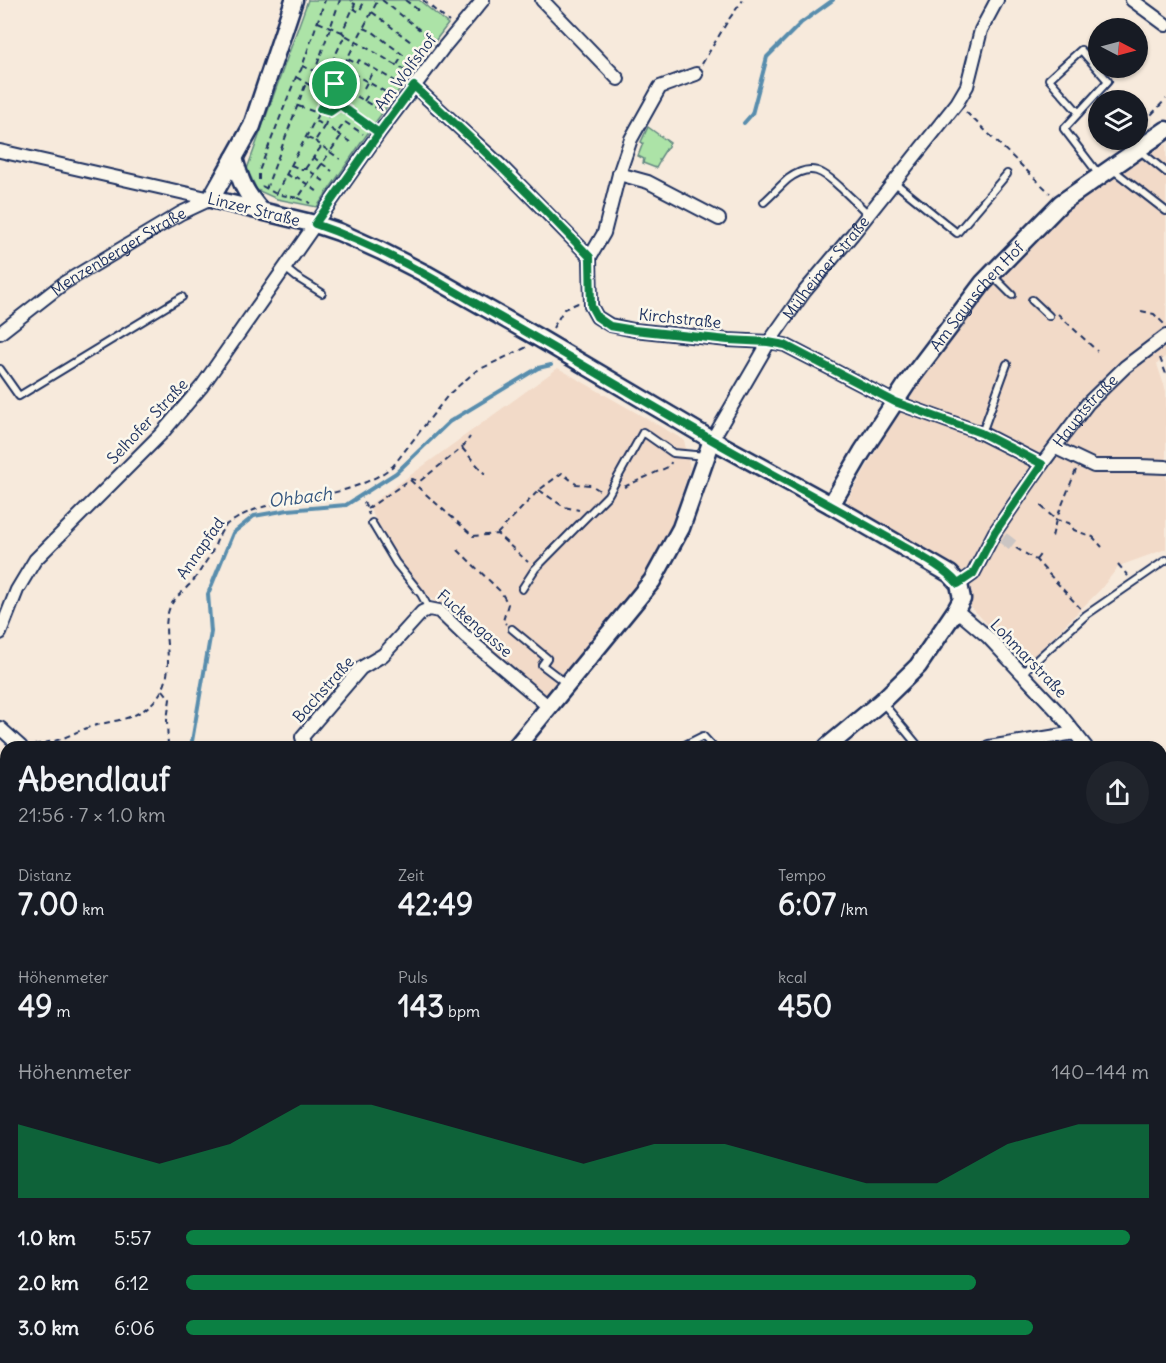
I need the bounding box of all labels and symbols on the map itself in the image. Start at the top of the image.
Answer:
north arrow [1088,18,1148,78]
street label: Am Wolfshof [370,29,441,114]
pin [309,58,360,109]
street label: Linzer Straße [206,188,302,230]
street label: Menzenberger Straße [46,202,189,300]
street label: Mülheimer Straße [778,212,873,323]
street label: Am Saynschen Hof [925,237,1028,355]
street label: Kirchstraße [638,304,722,332]
street label: Hauptstraße [1048,370,1122,451]
street label: Selhofer Straße [102,374,192,468]
water label: Ohbach [267,482,334,512]
street label: Annapfad [172,513,228,583]
street label: Fuckengasse [433,585,517,661]
street label: Lohmarstraße [986,614,1072,702]
street label: Bachstraße [288,652,358,726]

